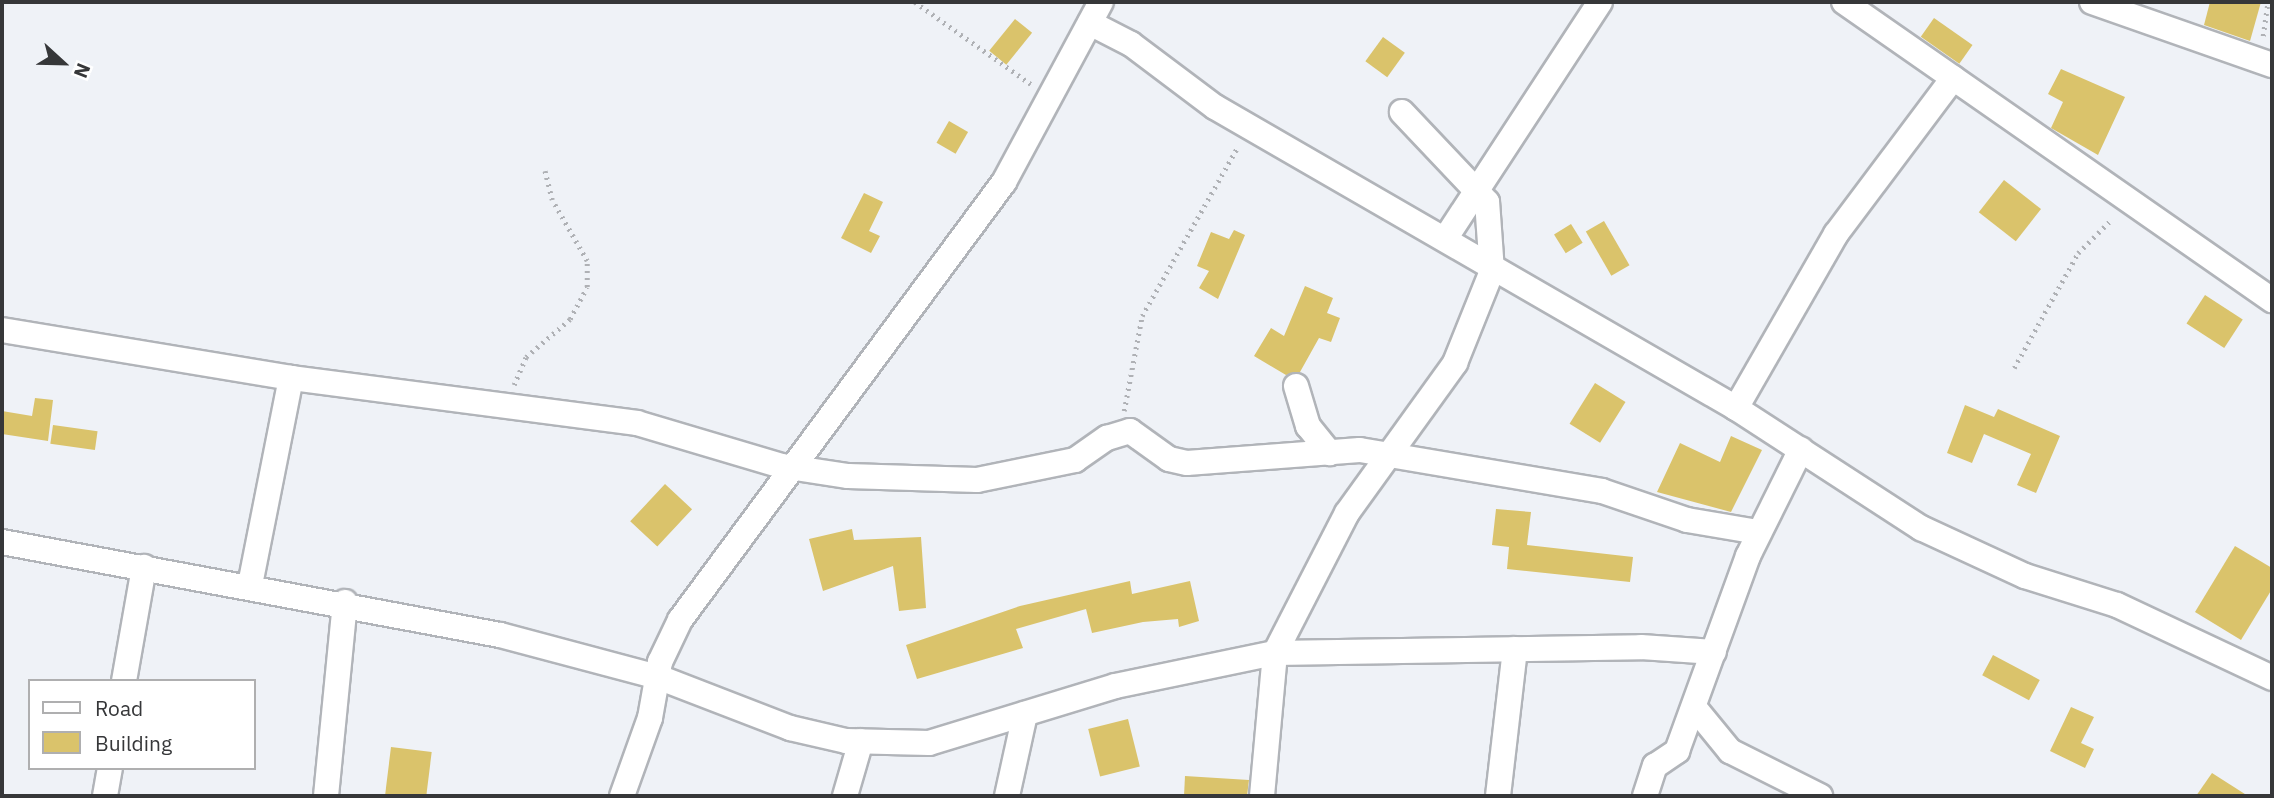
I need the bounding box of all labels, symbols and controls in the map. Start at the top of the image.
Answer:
north arrow [28,28,98,98]
text: N [69,60,96,82]
legend [28,679,256,770]
text: Road [95,694,143,722]
text: Building [95,729,172,757]

